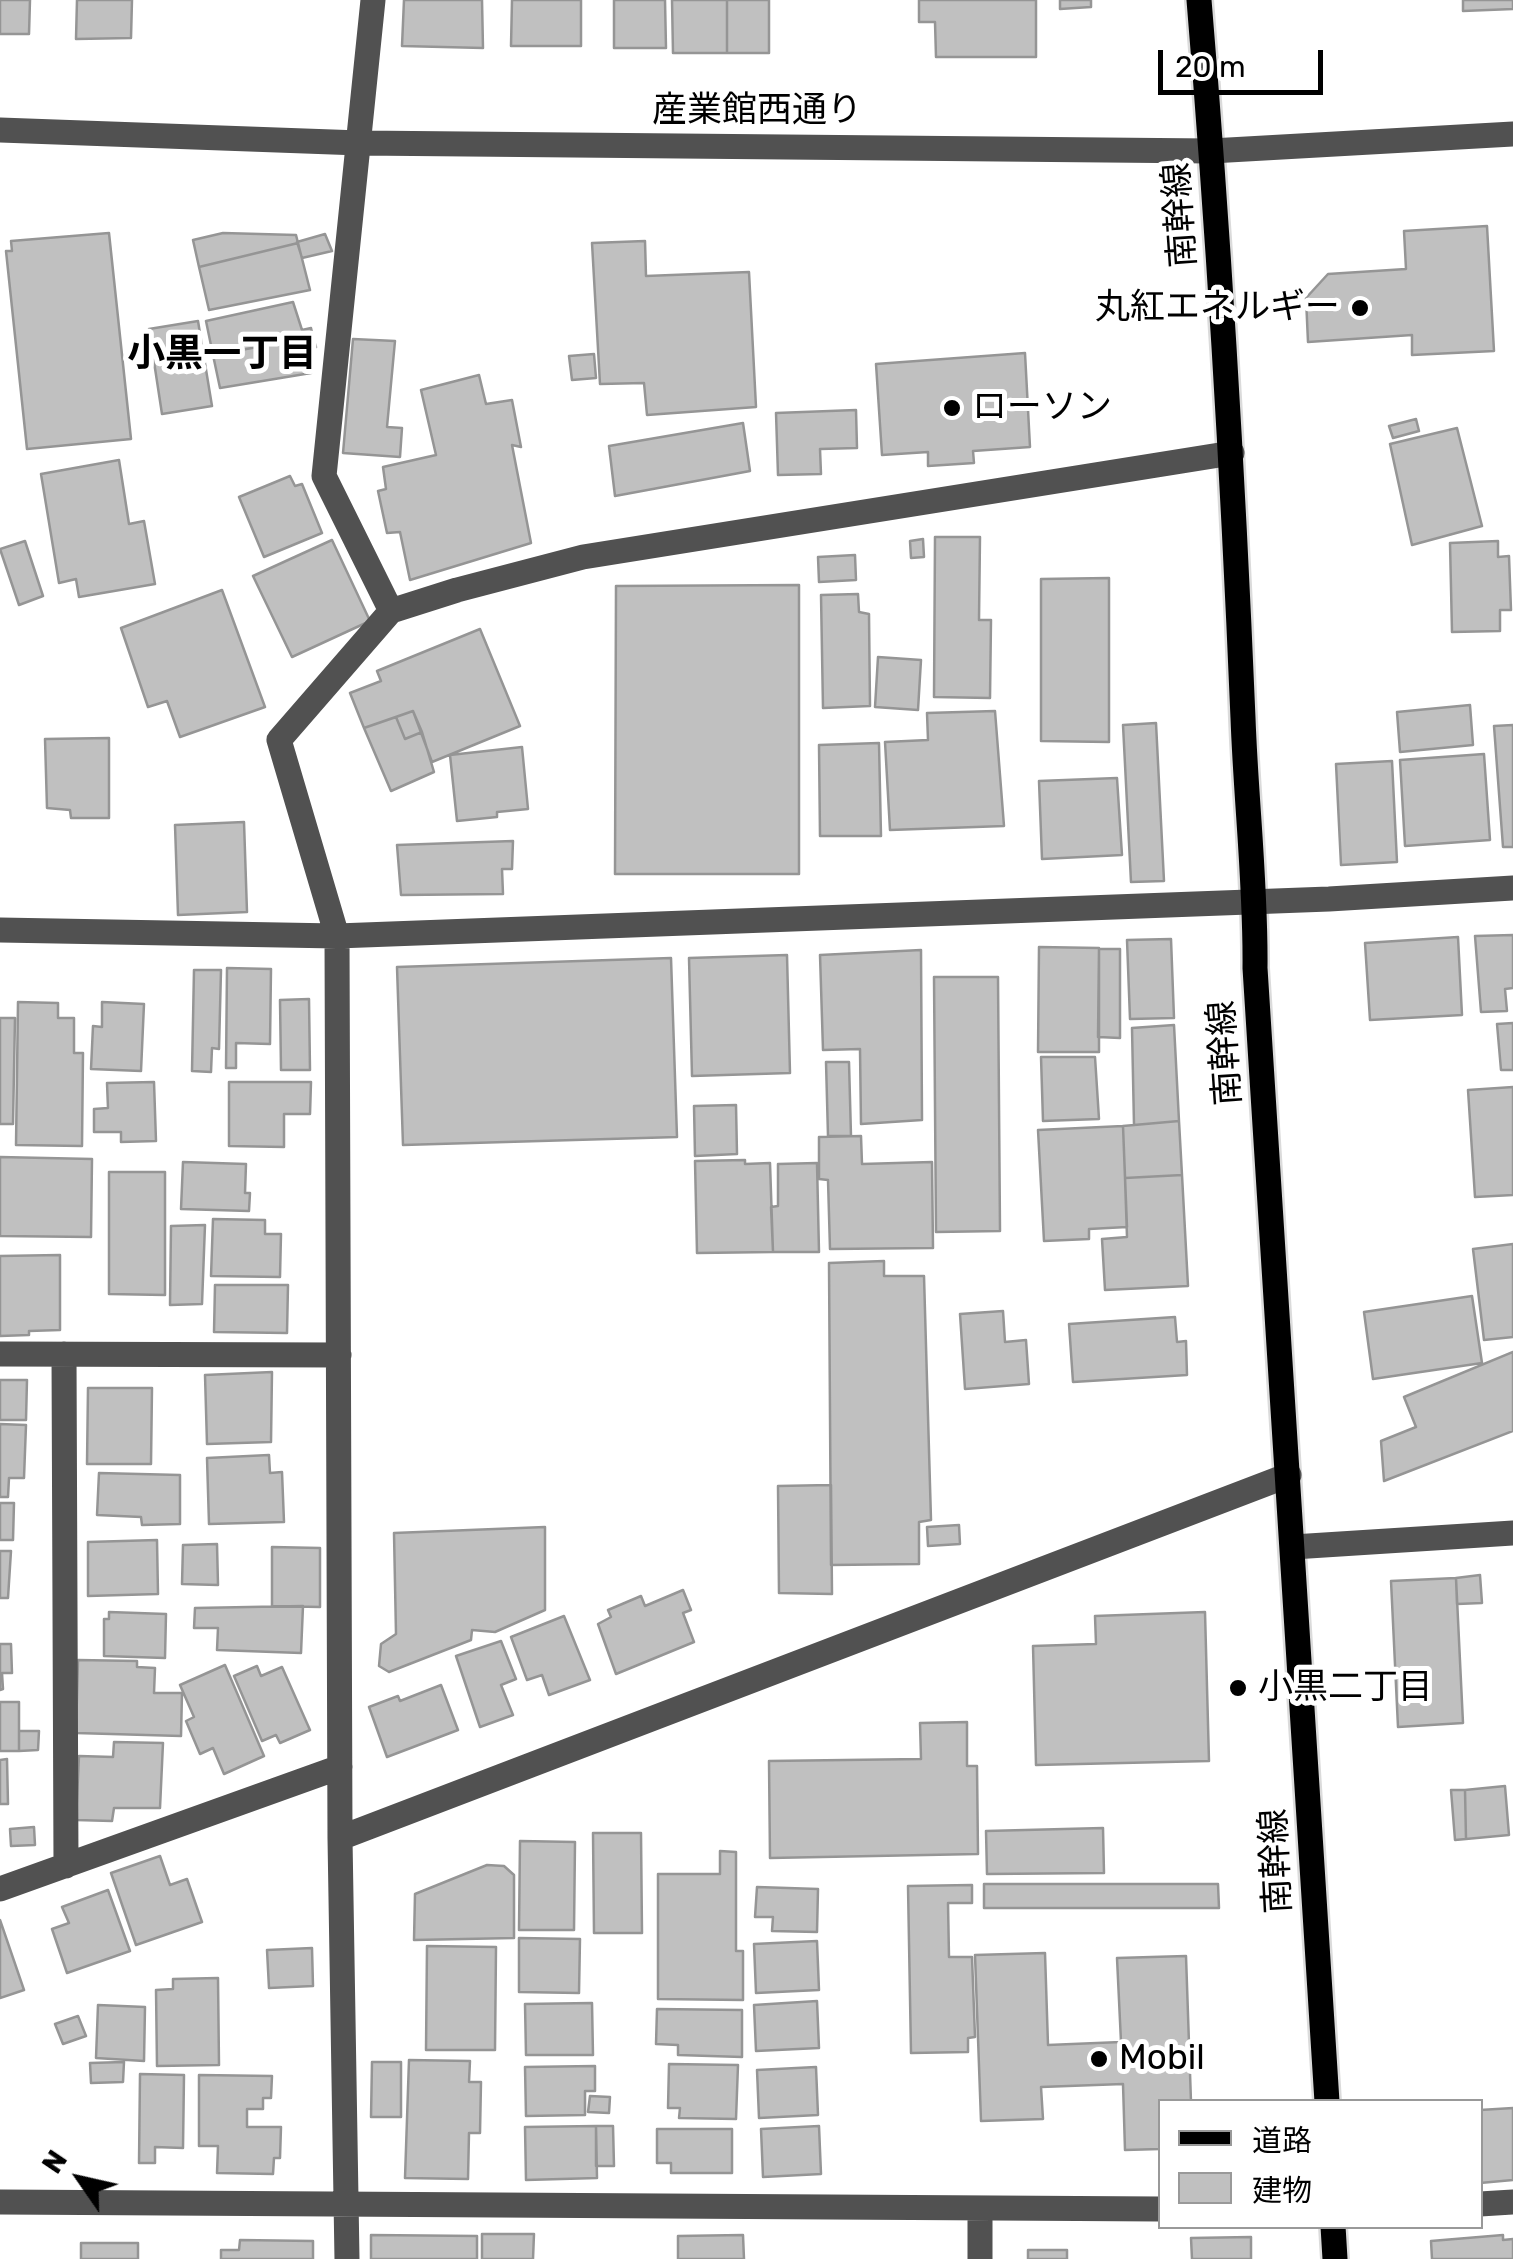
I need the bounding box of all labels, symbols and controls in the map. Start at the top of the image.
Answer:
scale bar [1163,30,1328,92]
text: 20 m [1175,49,1246,85]
street label: 産業館西通り [652,90,862,132]
street label: 南幹線 [1156,161,1206,269]
place label: 丸紅エネルギー [1095,287,1340,329]
marker: 丸紅エネルギー [1349,297,1371,319]
district label: 小黒一丁目 [127,332,317,378]
place label: ローソン [972,387,1112,429]
marker: ローソン [941,397,963,419]
street label: 南幹線 [1201,999,1251,1107]
place label: 小黒二丁目 [1258,1667,1433,1709]
marker: 小黒二丁目 [1227,1677,1249,1699]
street label: 南幹線 [1253,1807,1301,1915]
place label: Mobil [1119,2038,1205,2080]
marker: Mobil [1088,2048,1110,2070]
legend [1158,2099,1483,2229]
text: 道路 [1252,2123,1312,2159]
north arrow [30,2129,130,2229]
text: N [35,2144,74,2180]
text: 建物 [1252,2173,1312,2209]

